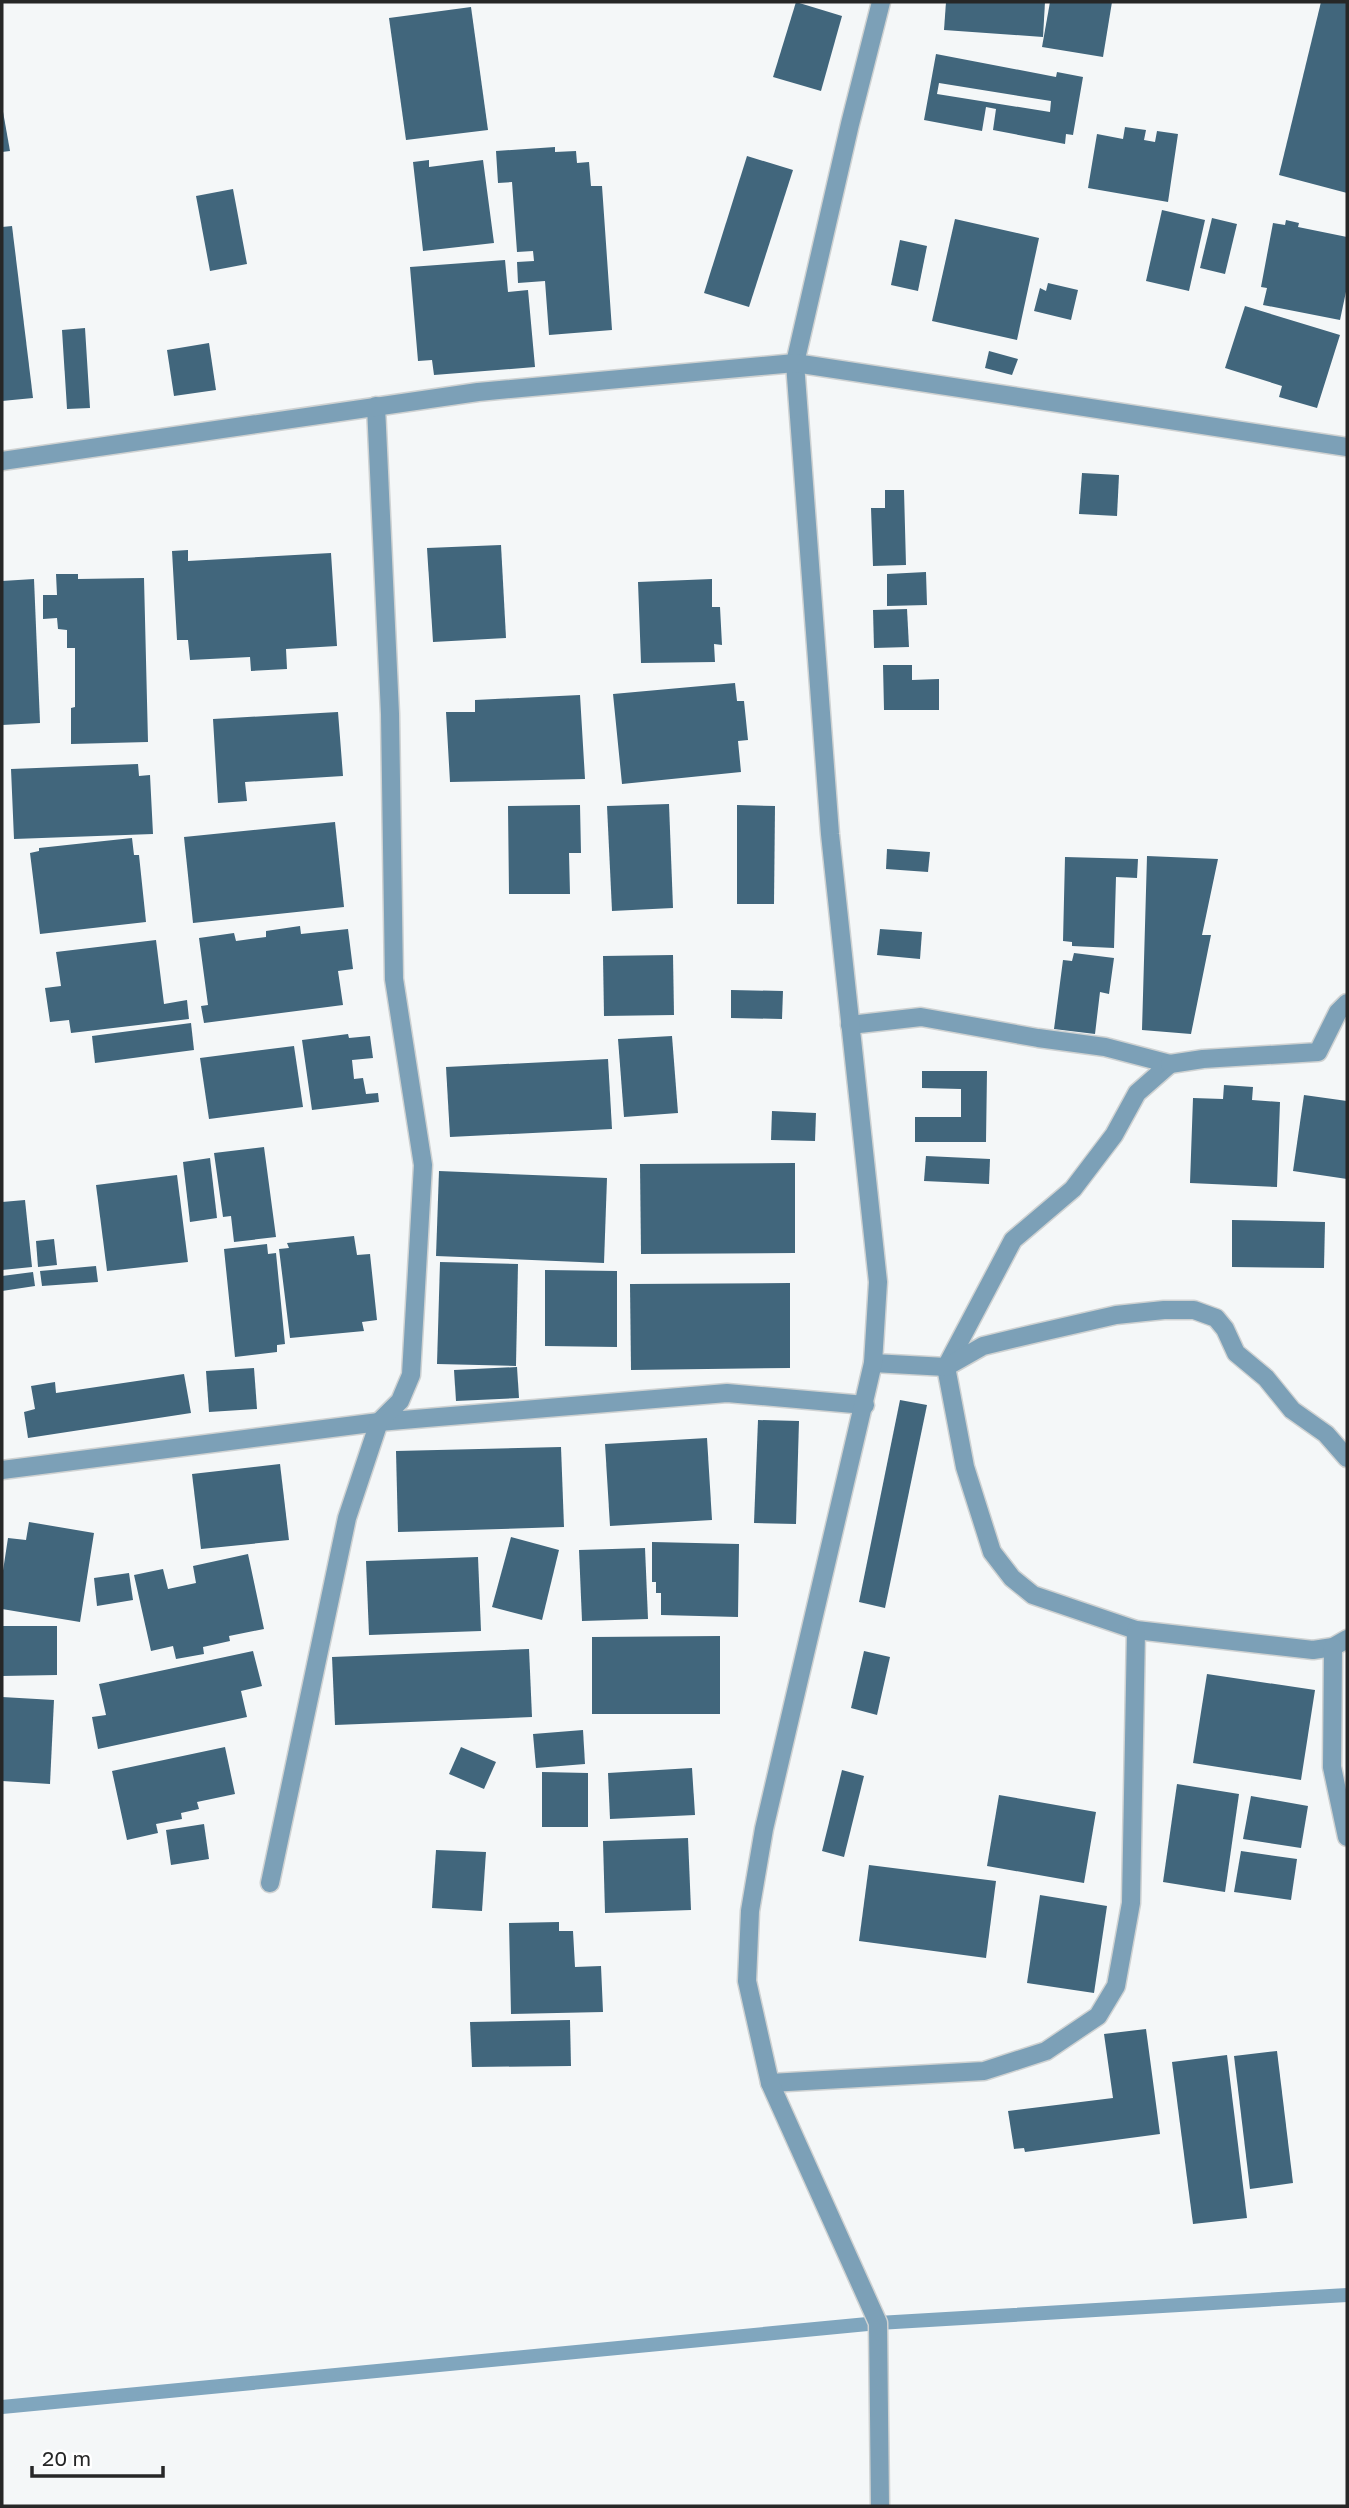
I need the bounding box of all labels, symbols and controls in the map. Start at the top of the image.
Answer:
scale bar [32,2434,163,2478]
text: 20 m [42,2445,91,2471]

